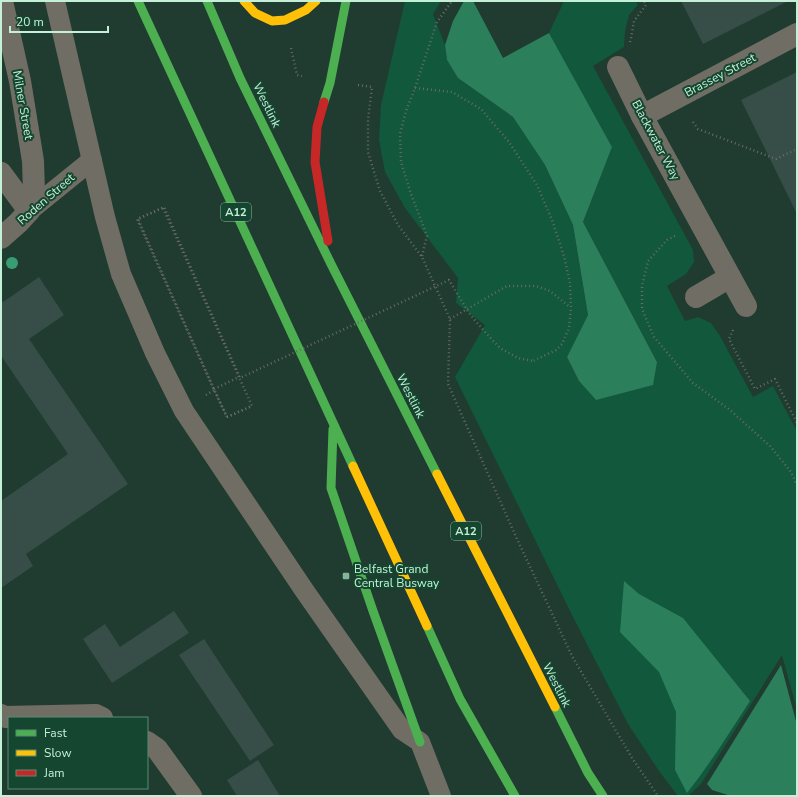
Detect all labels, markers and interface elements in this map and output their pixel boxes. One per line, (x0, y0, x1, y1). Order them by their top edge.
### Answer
scale bar (10, 8, 108, 34)
text: 20 m (16, 14, 44, 30)
street label: Brassey Street (682, 49, 759, 101)
street label: Milner Street (9, 69, 37, 142)
street label: Westlink (249, 80, 285, 131)
street label: Blackwater Way (628, 97, 684, 184)
street label: Roden Street (14, 169, 78, 228)
road number: A12 (221, 203, 251, 221)
street label: Westlink (393, 371, 429, 422)
road number: A12 (451, 522, 481, 540)
place label: Belfast Grand Central Busway (354, 561, 440, 591)
marker: Belfast Grand Central Busway (341, 571, 351, 581)
street label: Westlink (539, 660, 575, 711)
legend (8, 717, 148, 789)
text: Fast (44, 725, 67, 741)
text: Slow (44, 745, 72, 761)
text: Jam (43, 765, 65, 781)

